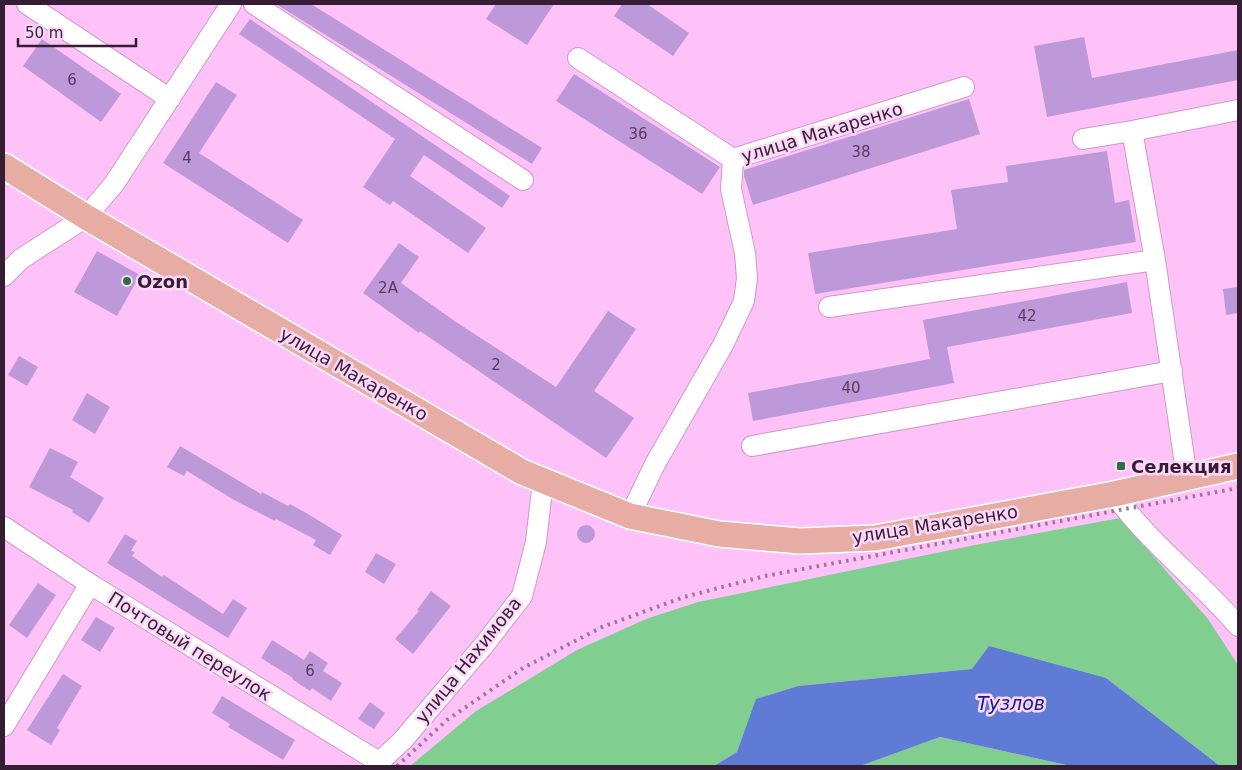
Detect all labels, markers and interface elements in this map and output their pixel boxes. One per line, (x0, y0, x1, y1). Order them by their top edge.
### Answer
scale bar (18, 15, 135, 47)
text: 50 m (25, 24, 63, 42)
house number: 6 (67, 71, 77, 89)
street label: улица Макаренко (739, 97, 905, 167)
house number: 36 (628, 125, 648, 143)
house number: 38 (851, 143, 871, 161)
house number: 4 (182, 149, 192, 167)
place label: Ozon (137, 271, 188, 292)
marker: Ozon (121, 275, 133, 287)
house number: 2А (378, 279, 399, 297)
house number: 42 (1017, 307, 1037, 325)
street label: улица Макаренко (276, 323, 432, 425)
house number: 2 (491, 356, 501, 374)
house number: 40 (841, 379, 861, 397)
place label: Селекция (1131, 456, 1232, 477)
marker: Селекция (1115, 460, 1127, 472)
street label: улица Макаренко (851, 501, 1019, 547)
street label: Почтовый переулок (105, 587, 276, 705)
street label: улица Нахимова (411, 593, 525, 727)
house number: 6 (305, 662, 315, 680)
water label: Тузлов (977, 692, 1045, 714)

